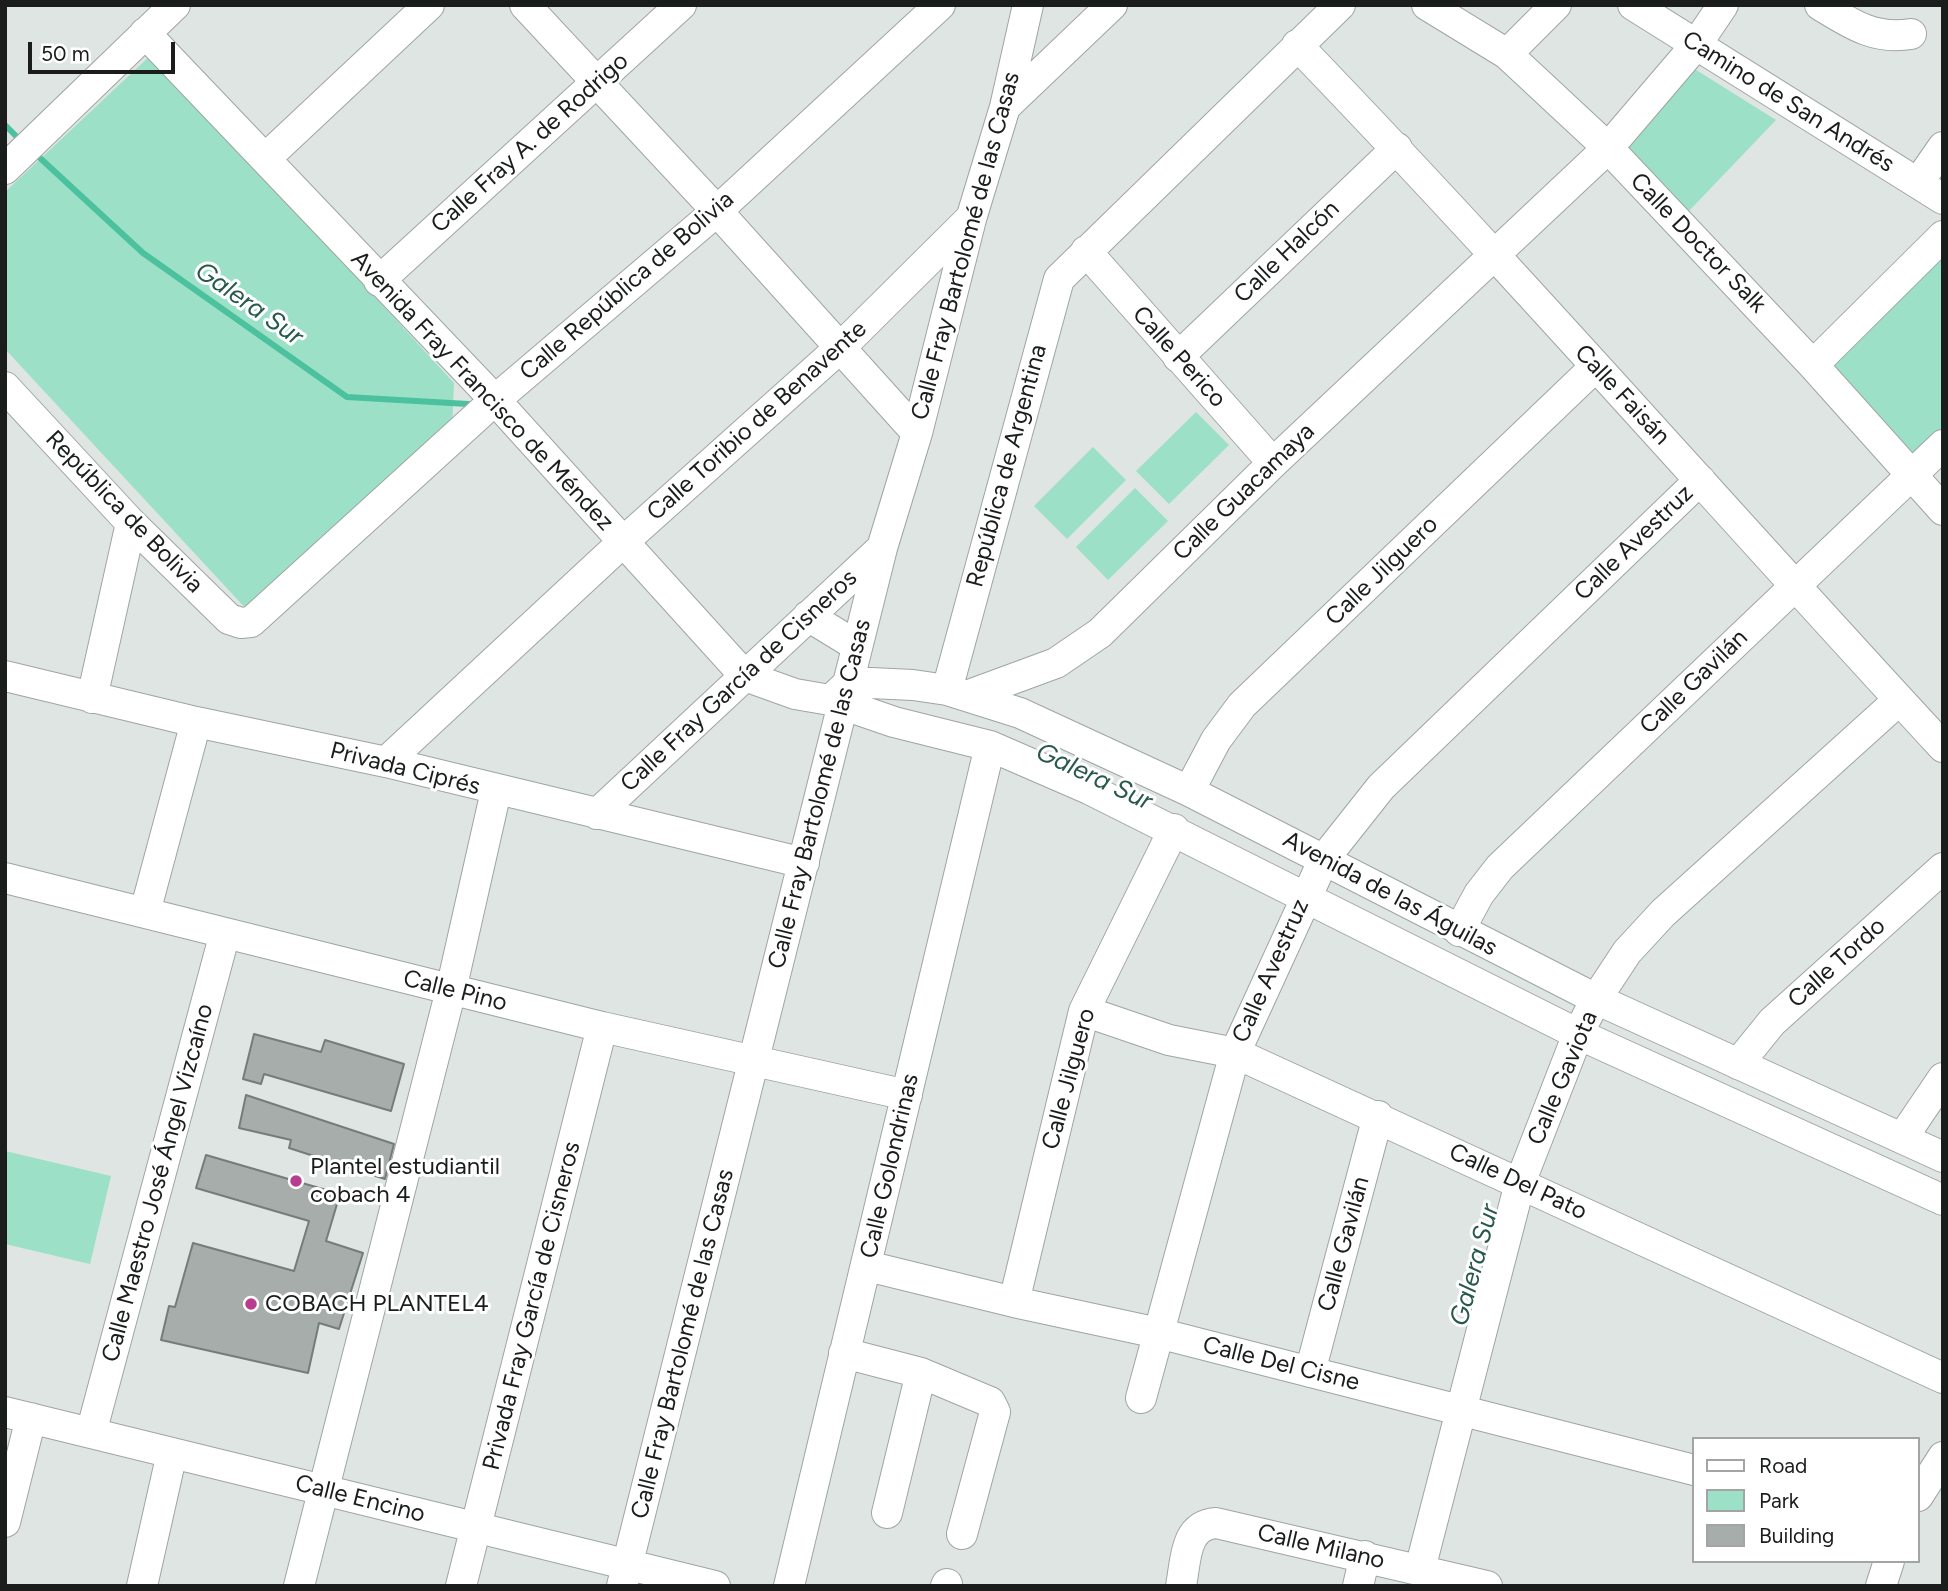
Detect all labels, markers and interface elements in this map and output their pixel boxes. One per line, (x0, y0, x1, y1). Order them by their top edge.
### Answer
street label: Camino de San Andrés (1677, 25, 1899, 179)
scale bar (32, 28, 178, 72)
text: 50 m (41, 41, 90, 66)
street label: Calle Fray A. de Rodrigo (425, 47, 635, 239)
street label: Calle Fray Bartolomé de las Casas (906, 69, 1026, 423)
street label: Calle Doctor Salk (1624, 167, 1772, 319)
street label: Calle República de Bolivia (514, 185, 740, 387)
street label: Calle Halcón (1228, 195, 1346, 309)
street label: Avenida Fray Francisco de Méndez (345, 245, 619, 537)
water label: Galera Sur (189, 255, 309, 353)
street label: Calle Perico (1126, 300, 1232, 414)
street label: Calle Toribio de Benavente (641, 315, 873, 527)
street label: Calle Faisán (1568, 339, 1676, 451)
street label: República de Argentina (961, 341, 1053, 591)
street label: Calle Guacamaya (1167, 417, 1321, 567)
street label: República de Bolivia (39, 425, 209, 599)
street label: Calle Avestruz (1569, 479, 1699, 607)
street label: Calle Jilguero (1320, 510, 1444, 632)
street label: Calle Fray García de Cisneros (615, 564, 863, 798)
street label: Calle Fray Bartolomé de las Casas (763, 616, 877, 972)
street label: Calle Gavilán (1634, 624, 1754, 740)
street label: Privada Ciprés (327, 736, 483, 802)
water label: Galera Sur (1031, 736, 1157, 818)
street label: Avenida de las Águilas (1278, 825, 1502, 963)
street label: Calle Avestruz (1227, 895, 1315, 1047)
street label: Calle Tordo (1782, 912, 1892, 1014)
street label: Calle Pino (400, 964, 510, 1018)
street label: Calle Maestro José Ángel Vizcaíno (96, 1001, 220, 1365)
street label: Calle Jilguero (1036, 1005, 1102, 1153)
street label: Calle Gaviota (1522, 1007, 1604, 1149)
street label: Calle Golondrinas (855, 1071, 925, 1261)
street label: Calle Del Pato (1444, 1138, 1592, 1226)
street label: Privada Fray García de Cisneros (477, 1139, 587, 1473)
place label: Plantel estudiantil cobach 4 (310, 1153, 500, 1209)
street label: Calle Fray Bartolomé de las Casas (626, 1166, 740, 1522)
marker: Plantel estudiantil cobach 4 (288, 1173, 304, 1189)
street label: Calle Gavilán (1312, 1173, 1376, 1315)
water label: Galera Sur (1444, 1201, 1506, 1329)
place label: COBACH PLANTEL4 (265, 1290, 489, 1318)
marker: COBACH PLANTEL4 (243, 1296, 259, 1312)
street label: Calle Del Cisne (1200, 1331, 1362, 1397)
legend (1692, 1437, 1920, 1563)
text: Road (1759, 1453, 1807, 1478)
street label: Calle Encino (292, 1469, 428, 1529)
text: Park (1759, 1488, 1799, 1513)
street label: Calle Milano (1255, 1518, 1387, 1576)
text: Building (1759, 1523, 1834, 1548)

